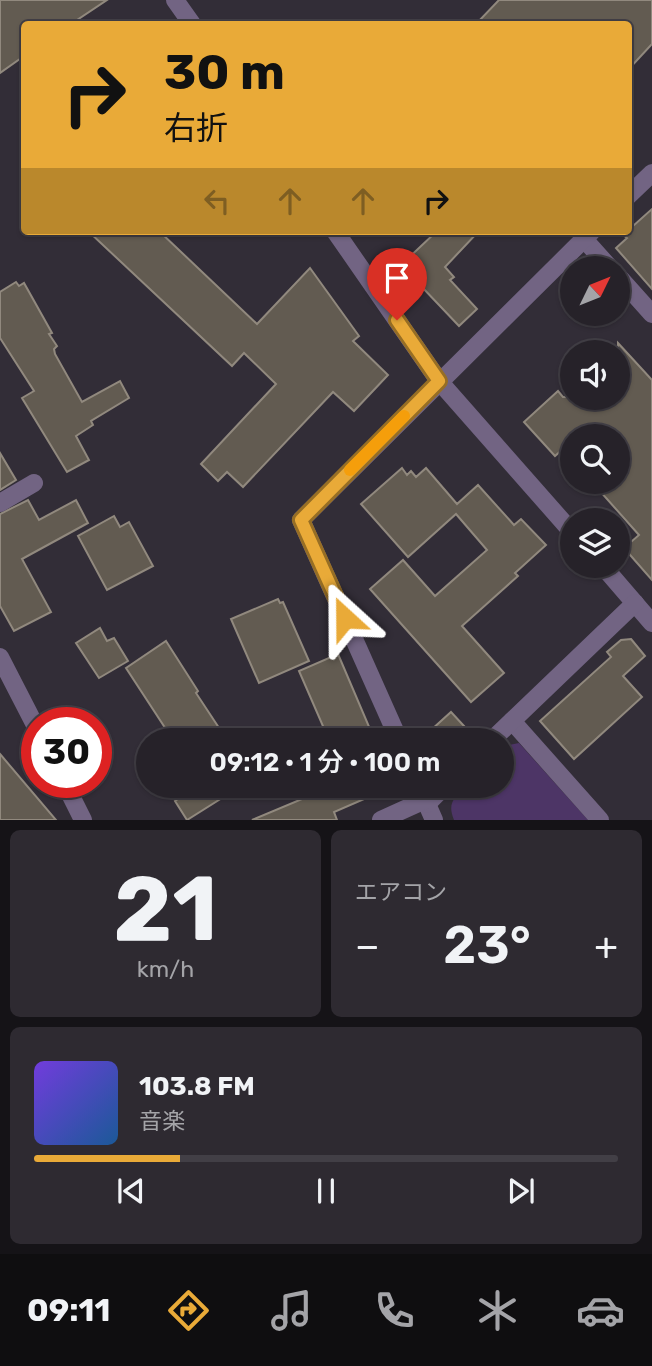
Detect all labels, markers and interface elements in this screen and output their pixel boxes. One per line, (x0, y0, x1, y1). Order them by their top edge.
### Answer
text: 30 m (164, 43, 285, 101)
icon: right (49, 49, 140, 140)
text: 右折 (164, 109, 228, 147)
icon: left (198, 182, 236, 220)
icon: ahead (271, 182, 309, 220)
icon: ahead (344, 182, 382, 220)
icon: right (417, 182, 455, 220)
pin (367, 248, 427, 320)
north arrow (560, 256, 630, 326)
map controls (560, 256, 630, 578)
icon: arrive (378, 259, 416, 297)
button: sound (560, 340, 630, 410)
button: search (560, 424, 630, 494)
button: layers (560, 508, 630, 578)
position arrow (308, 581, 382, 655)
speed limit sign: 30 (21, 707, 112, 798)
text: 09:12 · 1 分 · 100 m (210, 747, 440, 778)
text: 21 (113, 855, 218, 963)
text: エアコン (355, 878, 447, 906)
text: 23° (443, 914, 531, 976)
text: − (355, 923, 380, 969)
text: + (594, 923, 618, 969)
text: km/h (137, 955, 194, 983)
text: 103.8 FM (139, 1071, 255, 1102)
text: 音楽 (139, 1107, 185, 1135)
icon: previous (112, 1172, 150, 1210)
icon: pause (307, 1172, 345, 1210)
icon: next (502, 1172, 540, 1210)
icon: directions (164, 1286, 213, 1335)
icon: music (267, 1286, 316, 1335)
icon: phone (370, 1286, 419, 1335)
icon: climate (473, 1286, 522, 1335)
icon: car (576, 1286, 625, 1335)
text: 09:11 (27, 1291, 110, 1329)

